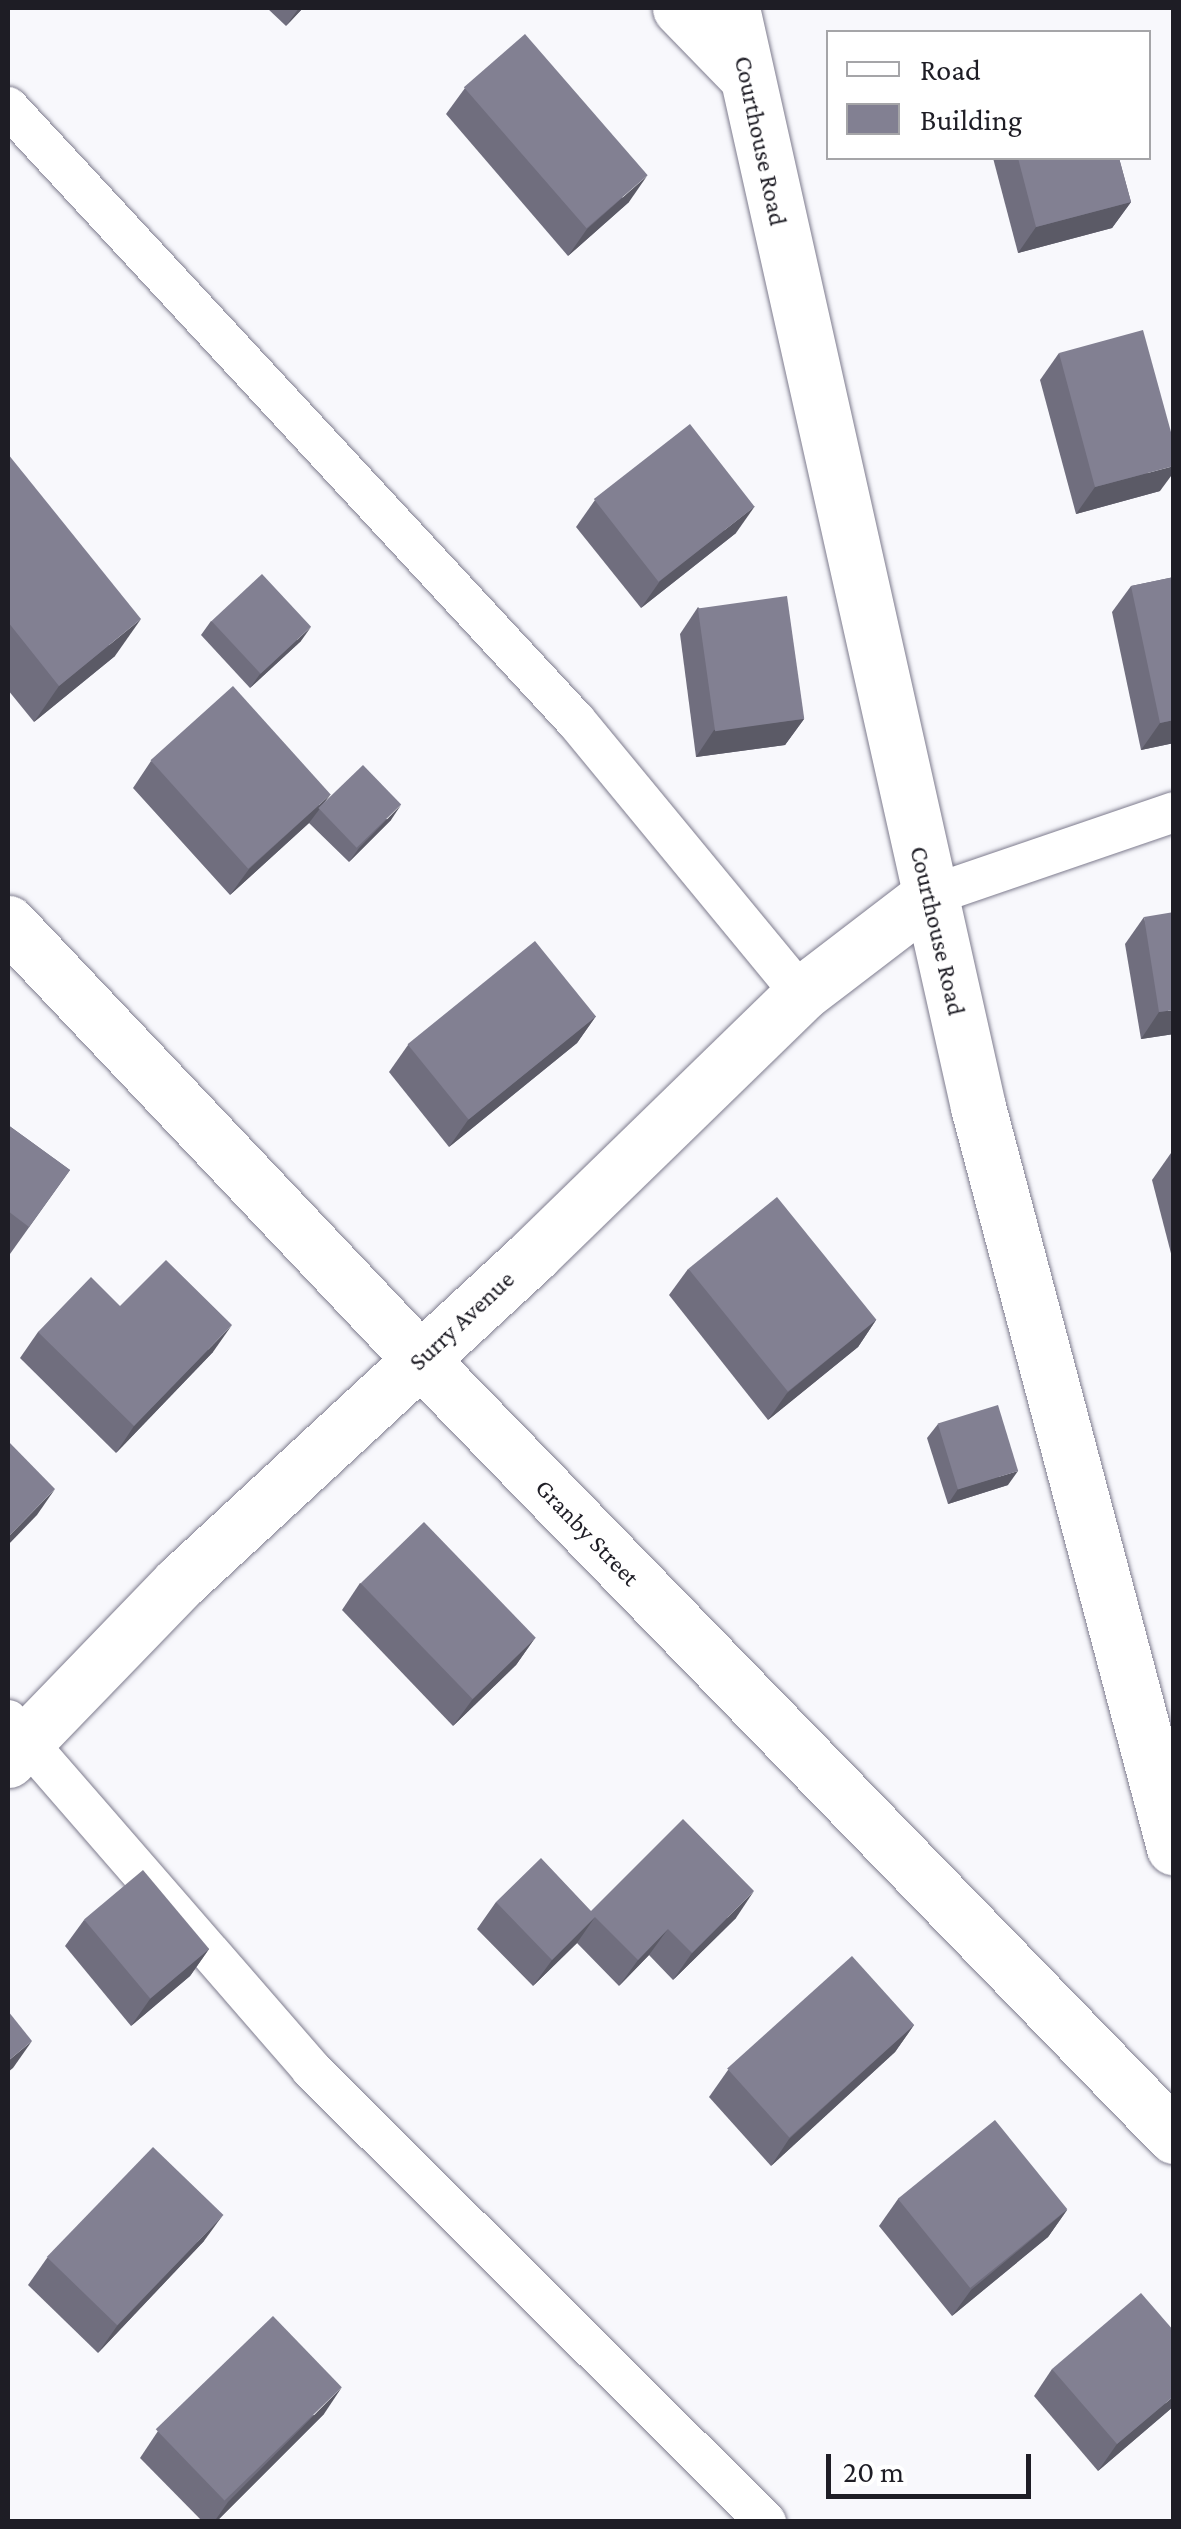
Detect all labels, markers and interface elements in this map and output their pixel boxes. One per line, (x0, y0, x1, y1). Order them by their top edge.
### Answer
legend (826, 30, 1151, 160)
street label: Courthouse Road (727, 53, 793, 229)
text: Road (920, 53, 981, 86)
text: Building (920, 103, 1022, 136)
street label: Courthouse Road (903, 843, 971, 1019)
street label: Surry Avenue (403, 1265, 521, 1377)
street label: Granby Street (529, 1473, 645, 1593)
scale bar (831, 2434, 1036, 2496)
text: 20 m (843, 2455, 904, 2488)

